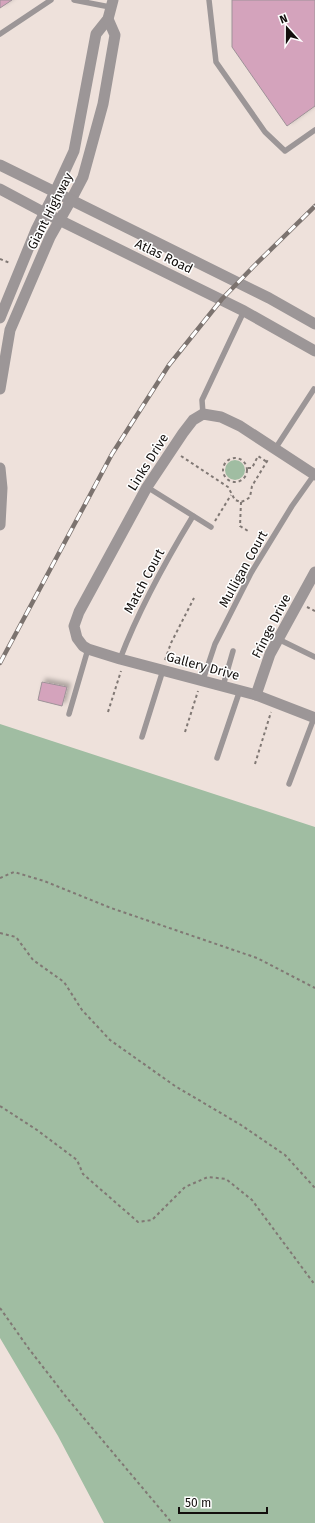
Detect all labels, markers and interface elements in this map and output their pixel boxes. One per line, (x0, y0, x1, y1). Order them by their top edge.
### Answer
north arrow (267, 8, 307, 48)
text: N (278, 12, 289, 27)
street label: Giant Highway (24, 170, 76, 252)
street label: Atlas Road (133, 236, 195, 276)
street label: Links Drive (125, 431, 171, 493)
street label: Mulligan Court (216, 528, 270, 610)
street label: Match Court (121, 546, 167, 616)
street label: Fringe Drive (248, 591, 294, 661)
street label: Gallery Drive (165, 649, 241, 683)
scale bar (179, 1489, 267, 1515)
text: 50 m (185, 1496, 211, 1510)

